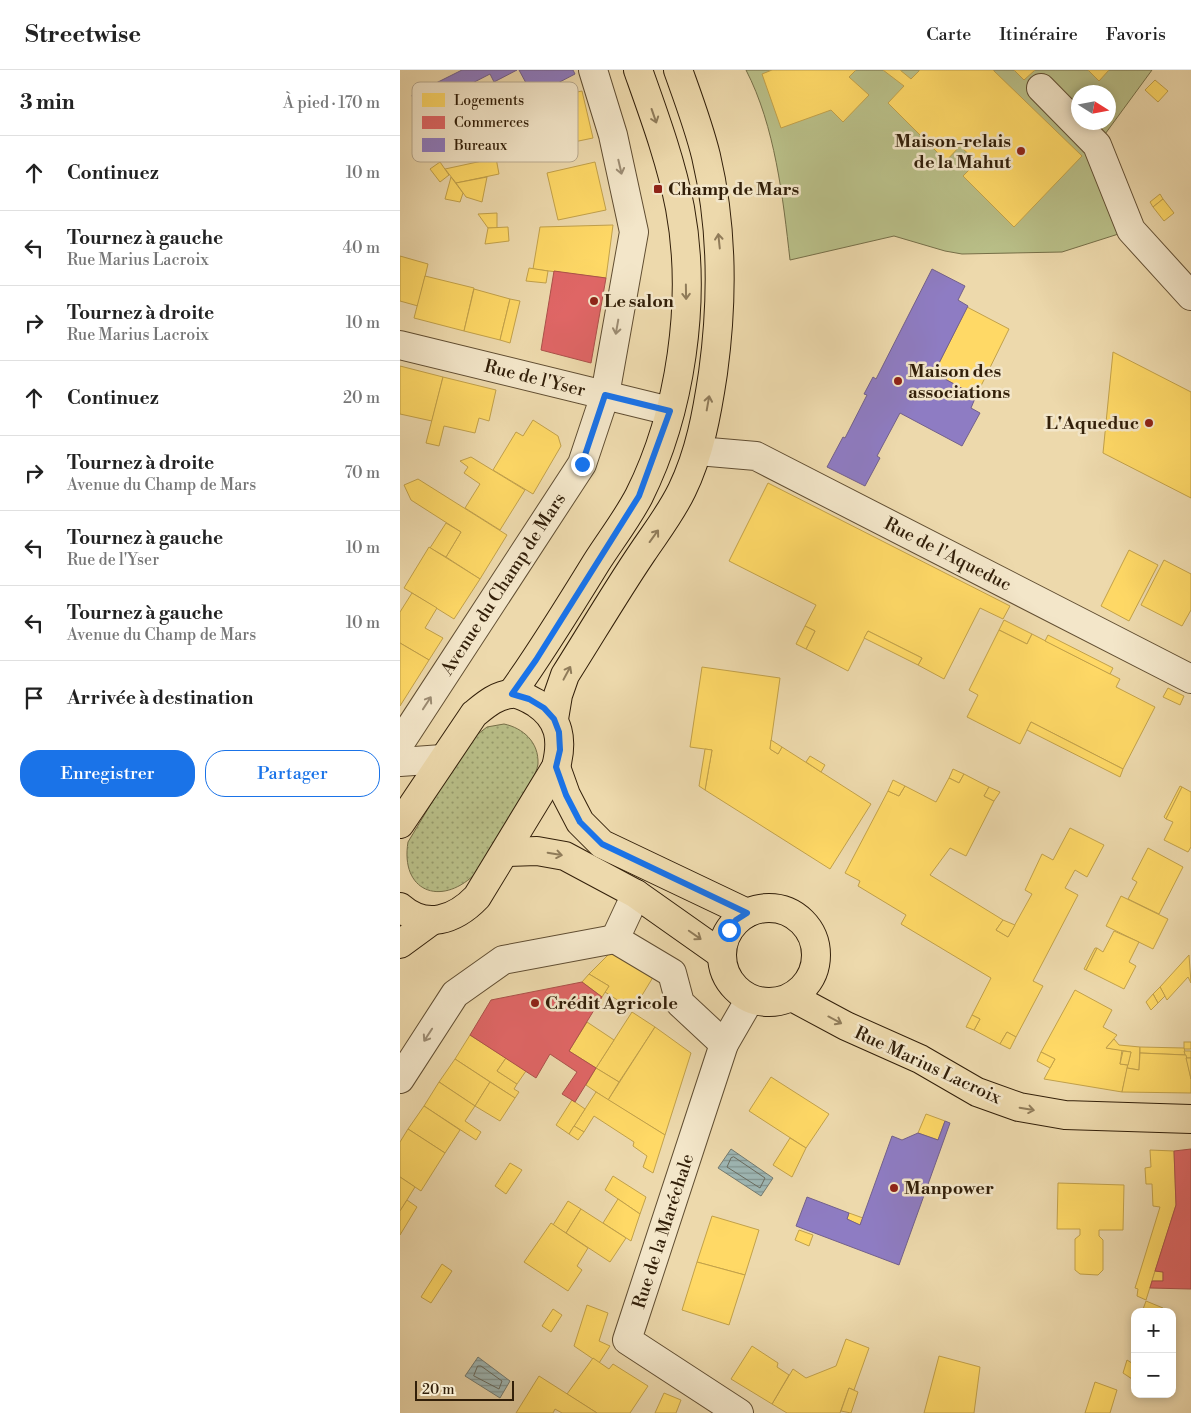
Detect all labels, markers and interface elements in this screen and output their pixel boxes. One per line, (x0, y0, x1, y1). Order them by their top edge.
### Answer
text: Streetwise (25, 20, 141, 50)
text: Carte (926, 23, 971, 46)
text: Itinéraire (999, 23, 1078, 46)
text: Favoris (1106, 23, 1166, 46)
legend (412, 82, 578, 162)
north arrow (1071, 85, 1116, 130)
text: 3 min (20, 90, 75, 116)
text: Logements (454, 92, 524, 110)
text: À pied · 170 m (283, 93, 380, 113)
one-way arrow (650, 108, 659, 123)
text: Commerces (454, 114, 529, 132)
place label: Maison-relais de la Mahut (895, 130, 1012, 174)
text: Bureaux (453, 137, 508, 155)
marker: Maison-relais de la Mahut (1015, 145, 1027, 157)
icon: ahead (20, 159, 48, 187)
one-way arrow (616, 159, 625, 175)
text: Continuez (67, 161, 159, 185)
text: 10 m (346, 163, 380, 183)
place label: Champ de Mars (668, 178, 800, 201)
marker: Champ de Mars (652, 183, 664, 195)
text: Tournez à gauche (67, 226, 223, 250)
icon: left (20, 234, 48, 262)
one-way arrow (714, 234, 724, 250)
text: 40 m (343, 238, 380, 258)
text: Rue Marius Lacroix (67, 250, 209, 270)
one-way arrow (681, 284, 691, 300)
place label: Le salon (604, 290, 674, 313)
marker: Le salon (588, 295, 600, 307)
text: Tournez à droite (67, 301, 214, 325)
icon: right (20, 309, 48, 337)
text: 10 m (346, 313, 380, 333)
one-way arrow (612, 318, 622, 334)
text: Rue Marius Lacroix (67, 325, 209, 345)
street label: Rue de l'Yser (482, 355, 588, 402)
place label: Maison des associations (908, 360, 1010, 404)
marker: Maison des associations (892, 375, 904, 387)
icon: ahead (20, 384, 48, 412)
text: Continuez (67, 386, 159, 410)
text: 20 m (343, 388, 380, 408)
one-way arrow (704, 395, 713, 411)
place label: L'Aqueduc (1045, 412, 1139, 435)
marker: L'Aqueduc (1143, 417, 1155, 429)
text: Tournez à droite (67, 451, 214, 475)
route end (571, 453, 594, 476)
icon: right (20, 459, 48, 487)
text: 70 m (344, 463, 380, 483)
text: Avenue du Champ de Mars (67, 475, 256, 495)
street label: Avenue du Champ de Mars (435, 489, 571, 681)
street label: Rue de l'Aqueduc (880, 512, 1015, 596)
text: Tournez à gauche (67, 526, 223, 550)
one-way arrow (649, 529, 659, 543)
icon: left (20, 534, 48, 562)
text: 10 m (346, 538, 380, 558)
text: Rue de l'Yser (67, 550, 159, 570)
text: Tournez à gauche (67, 601, 223, 625)
icon: left (20, 609, 48, 637)
text: 10 m (346, 613, 380, 633)
text: Avenue du Champ de Mars (67, 625, 256, 645)
one-way arrow (562, 665, 572, 680)
icon: arrive (20, 684, 48, 712)
text: Arrivée à destination (67, 686, 253, 710)
one-way arrow (422, 696, 432, 710)
button: Enregistrer (20, 750, 195, 797)
button: Partager (205, 750, 380, 797)
one-way arrow (546, 849, 562, 859)
route start (718, 919, 741, 942)
one-way arrow (687, 930, 701, 940)
place label: Crédit Agricole (545, 992, 678, 1015)
marker: Crédit Agricole (529, 997, 541, 1009)
one-way arrow (827, 1016, 842, 1025)
street label: Rue Marius Lacroix (851, 1021, 1006, 1110)
one-way arrow (423, 1028, 434, 1042)
one-way arrow (1019, 1104, 1035, 1114)
street label: Rue de la Maréchale (628, 1151, 699, 1312)
place label: Manpower (904, 1177, 994, 1200)
marker: Manpower (888, 1182, 900, 1194)
map controls (1131, 1308, 1176, 1398)
button: + (1131, 1308, 1176, 1353)
button: − (1131, 1353, 1176, 1398)
scale bar (415, 1378, 514, 1401)
text: 20 m (422, 1381, 454, 1399)

